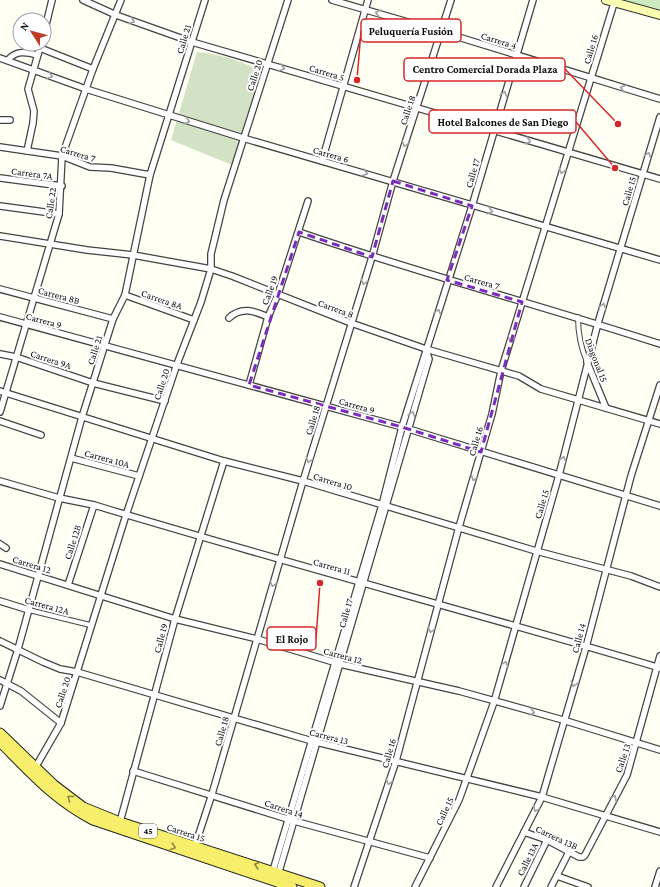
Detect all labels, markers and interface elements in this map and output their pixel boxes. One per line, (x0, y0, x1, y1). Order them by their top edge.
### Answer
one-way arrow (374, 10, 381, 18)
north arrow (12, 12, 52, 52)
one-way arrow (128, 16, 135, 24)
text: N (17, 19, 31, 33)
callout: Peluquería Fusión (361, 19, 461, 42)
street label: Calle 21 (174, 23, 193, 55)
text: Peluquería Fusión (369, 25, 454, 37)
street label: Carrera 4 (480, 30, 518, 51)
street label: Calle 16 (581, 33, 600, 65)
street label: Calle 20 (244, 58, 265, 92)
callout: Centro Comercial Dorada Plaza (404, 58, 565, 81)
street label: Carrera 5 (308, 62, 346, 83)
one-way arrow (279, 63, 286, 72)
text: Centro Comercial Dorada Plaza (412, 63, 558, 75)
one-way arrow (46, 71, 53, 79)
one-way arrow (619, 84, 626, 93)
one-way arrow (499, 91, 508, 98)
street label: Calle 18 (398, 94, 417, 126)
callout: Hotel Balcones de San Diego (429, 110, 576, 133)
one-way arrow (183, 116, 190, 125)
text: Hotel Balcones de San Diego (438, 116, 569, 128)
one-way arrow (524, 136, 531, 145)
one-way arrow (402, 140, 410, 147)
street label: Carrera 7 (59, 143, 97, 164)
street label: Carrera 6 (312, 144, 350, 165)
one-way arrow (643, 152, 652, 159)
street label: Calle 17 (463, 157, 482, 189)
street label: Carrera 7A (11, 165, 54, 182)
one-way arrow (361, 168, 368, 177)
one-way arrow (559, 168, 567, 175)
street label: Calle 15 (619, 175, 638, 207)
street label: Calle 22 (43, 186, 58, 219)
one-way arrow (486, 206, 493, 215)
street label: Carrera 7 (463, 271, 501, 292)
street label: Calle 19 (259, 274, 280, 306)
one-way arrow (360, 278, 369, 285)
street label: Carrera 8B (37, 285, 81, 306)
street label: Carrera 8A (140, 287, 184, 312)
street label: Carrera 8 (317, 297, 355, 320)
one-way arrow (598, 303, 606, 310)
one-way arrow (433, 309, 442, 316)
street label: Carrera 9 (25, 310, 63, 331)
street label: Calle 21 (85, 334, 104, 366)
one-way arrow (507, 335, 516, 342)
street label: Diagonal 15 (583, 337, 610, 384)
street label: Carrera 9A (29, 348, 73, 371)
street label: Calle 20 (151, 367, 172, 401)
street label: Carrera 9 (338, 395, 376, 416)
street label: Calle 18 (303, 404, 322, 436)
one-way arrow (407, 411, 416, 418)
street label: Calle 16 (466, 425, 485, 457)
street label: Carrera 10A (83, 447, 131, 470)
one-way arrow (305, 456, 314, 463)
one-way arrow (558, 456, 567, 463)
street label: Carrera 10 (312, 470, 354, 493)
one-way arrow (470, 474, 479, 481)
street label: Calle 15 (532, 488, 551, 520)
street label: Calle 12B (62, 523, 83, 561)
street label: Carrera 12 (11, 553, 53, 576)
street label: Carrera 11 (312, 556, 352, 577)
one-way arrow (269, 581, 278, 588)
street label: Carrera 12A (24, 594, 71, 617)
street label: Calle 17 (336, 597, 355, 629)
street label: Calle 19 (151, 622, 170, 654)
street label: Calle 14 (569, 622, 588, 654)
one-way arrow (427, 626, 436, 633)
callout: El Rojo (267, 627, 316, 650)
text: El Rojo (276, 633, 309, 646)
street label: Carrera 12 (322, 645, 364, 666)
one-way arrow (500, 661, 509, 668)
street label: Calle 20 (52, 675, 73, 709)
one-way arrow (570, 681, 579, 688)
one-way arrow (529, 707, 535, 715)
street label: Calle 18 (212, 715, 231, 747)
street label: Carrera 13 (308, 726, 350, 747)
street label: Calle 16 (379, 737, 398, 769)
street label: Calle 13 (612, 742, 633, 774)
one-way arrow (385, 779, 393, 786)
one-way arrow (67, 795, 74, 802)
street label: Calle 15 (433, 795, 456, 827)
one-way arrow (610, 795, 617, 802)
street label: Carrera 14 (263, 797, 305, 820)
one-way arrow (533, 805, 541, 812)
street label: Carrera 15 (165, 821, 207, 844)
street label: Carrera 13B (534, 823, 580, 852)
road number: 45 (139, 824, 157, 838)
street label: Calle 13A (514, 841, 541, 878)
one-way arrow (170, 842, 177, 851)
one-way arrow (254, 862, 261, 870)

